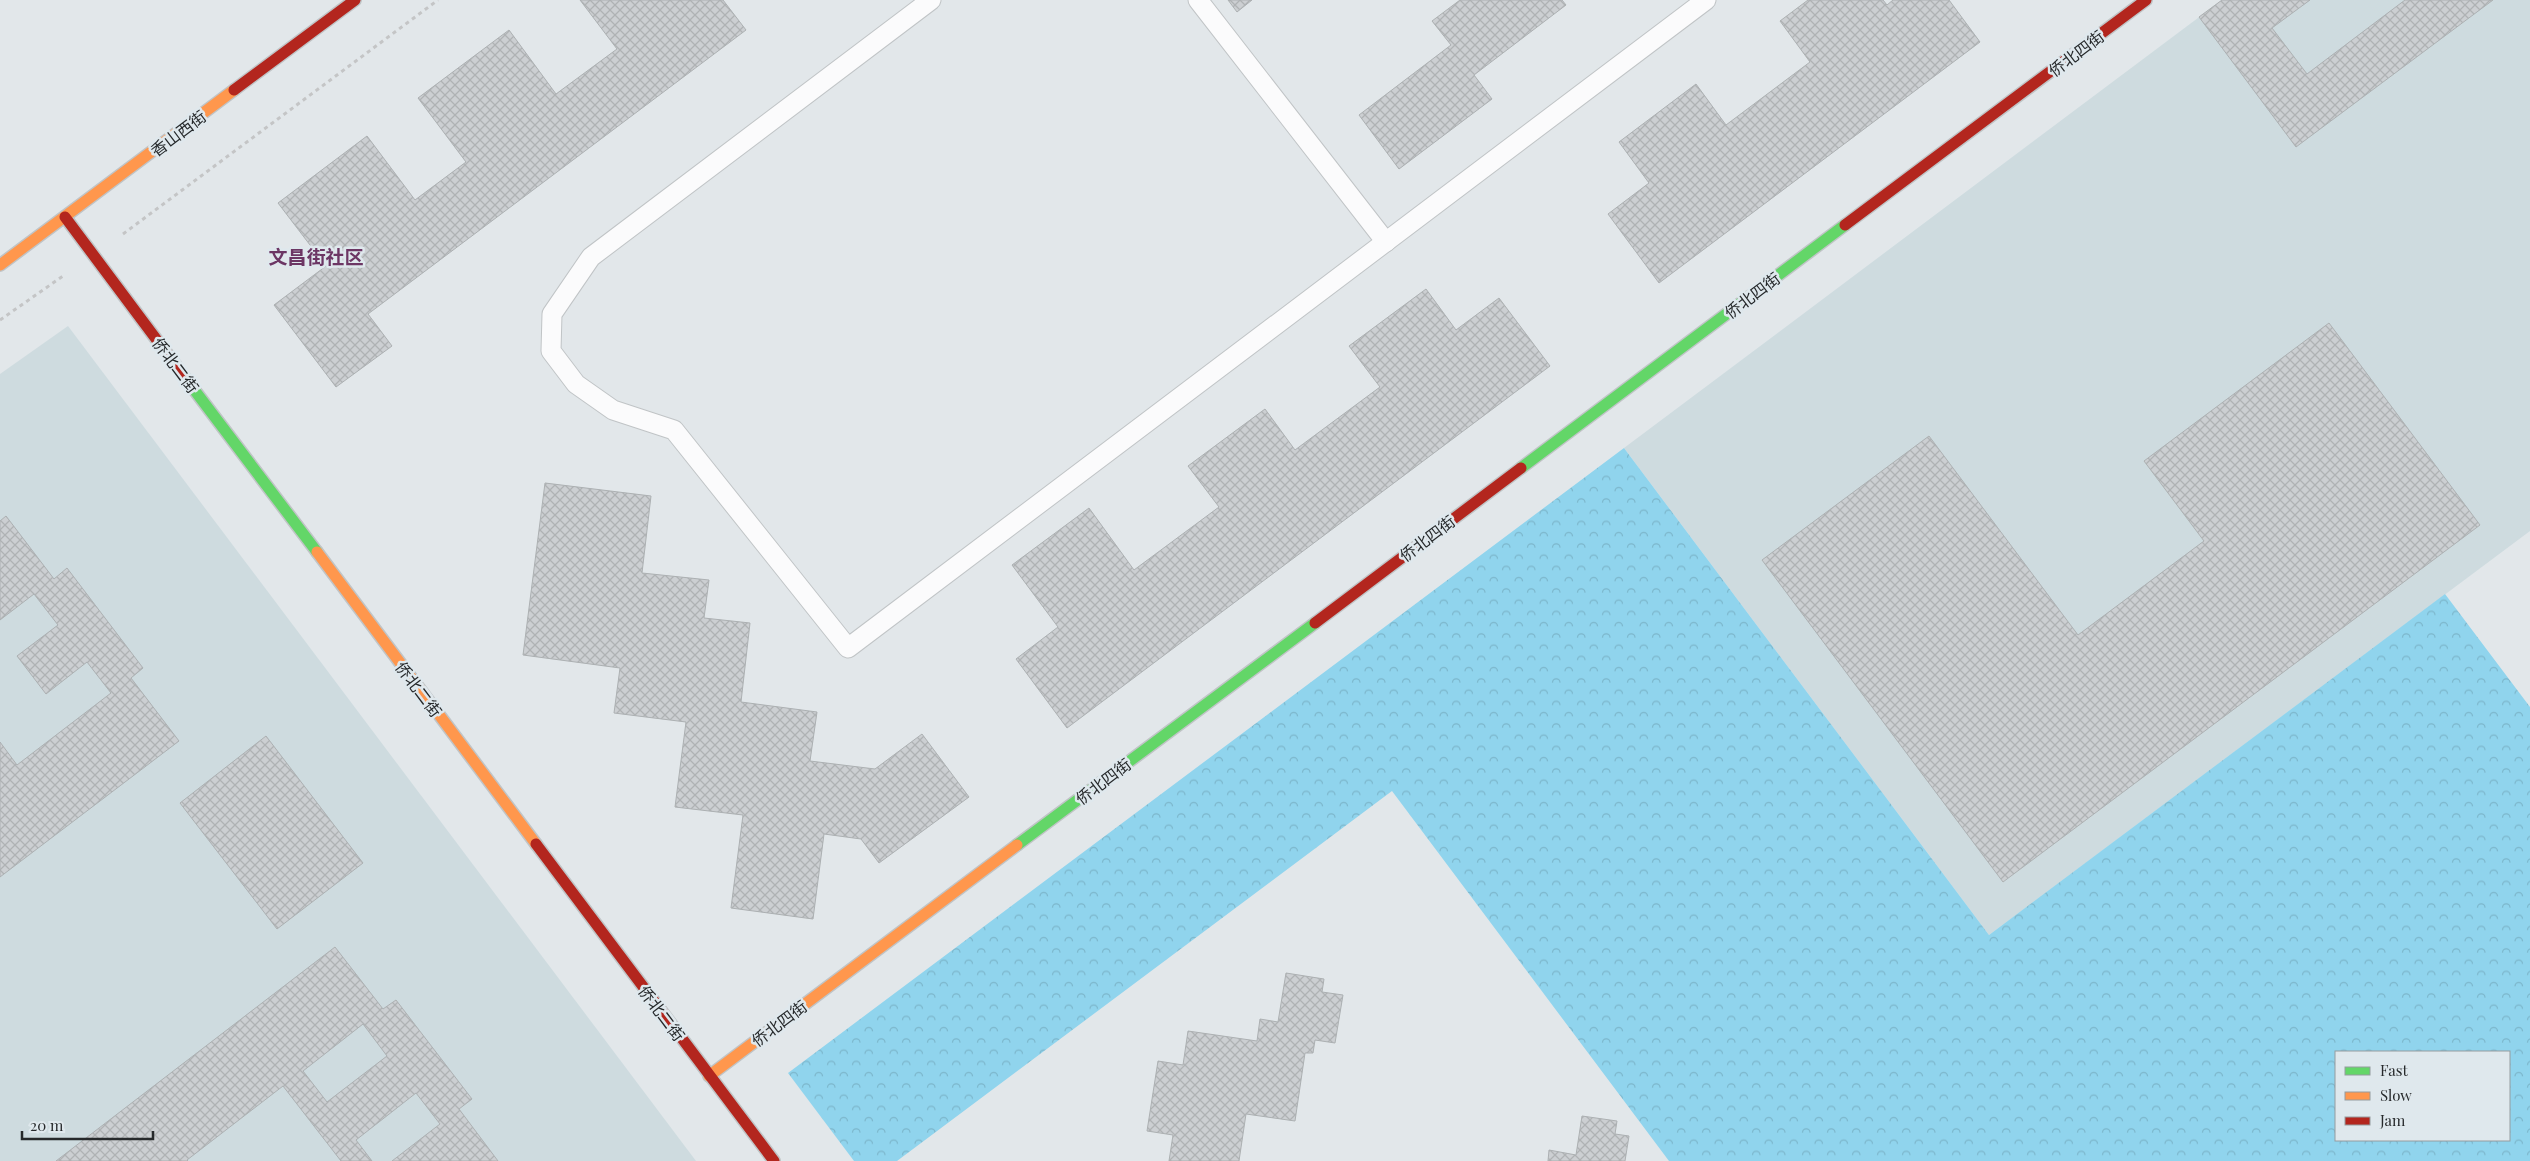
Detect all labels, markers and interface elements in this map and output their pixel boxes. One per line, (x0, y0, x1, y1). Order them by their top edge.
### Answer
street label: 侨北四街 (2044, 25, 2108, 81)
street label: 香山西街 (146, 105, 210, 161)
district label: 文昌街社区 (268, 243, 364, 269)
street label: 侨北四街 (1720, 267, 1784, 323)
street label: 侨北二街 (148, 333, 204, 397)
street label: 侨北四街 (1395, 510, 1459, 566)
street label: 侨北二街 (391, 657, 447, 721)
street label: 侨北四街 (1071, 753, 1135, 809)
street label: 侨北二街 (634, 981, 690, 1045)
street label: 侨北四街 (747, 995, 811, 1051)
legend (2335, 1051, 2510, 1141)
text: Fast (2380, 1060, 2409, 1080)
text: Slow (2380, 1085, 2412, 1105)
scale bar (22, 1108, 154, 1140)
text: Jam (2379, 1110, 2406, 1130)
text: 20 m (30, 1115, 64, 1135)

